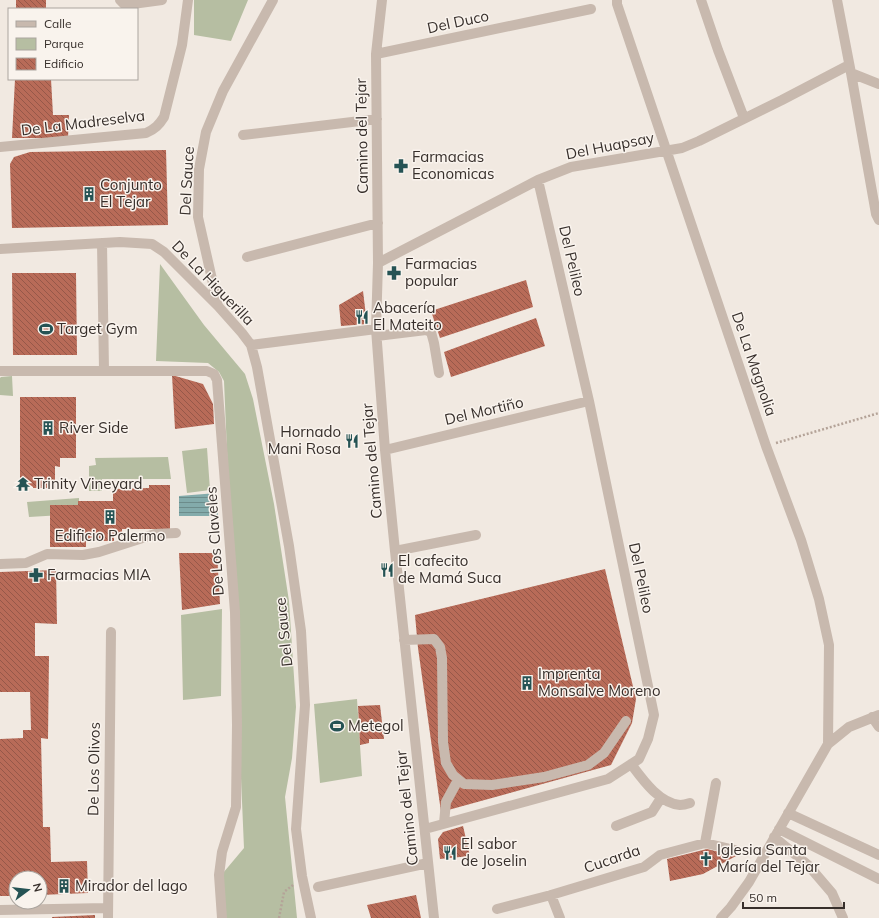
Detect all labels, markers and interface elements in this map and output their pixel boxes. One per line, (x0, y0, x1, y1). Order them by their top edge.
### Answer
street label: Del Duco (425, 6, 490, 37)
legend (8, 8, 138, 80)
text: Calle (44, 16, 71, 31)
text: Parque (44, 36, 84, 51)
text: Edificio (44, 56, 84, 71)
street label: Camino del Tejar (351, 77, 372, 194)
street label: De La Madreselva (20, 105, 146, 140)
street label: Del Huapsay (564, 128, 656, 163)
street label: Del Sauce (175, 146, 198, 216)
place label: Farmacias Economicas (412, 147, 495, 183)
pharmacy icon: Farmacias Economicas (393, 158, 409, 174)
place label: Conjunto El Tejar (100, 175, 162, 211)
building icon: Conjunto El Tejar (81, 186, 97, 202)
street label: Del Pelileo (555, 224, 590, 298)
street label: De La Higuerilla (168, 236, 259, 329)
place label: Farmacias popular (405, 254, 477, 290)
pharmacy icon: Farmacias popular (386, 265, 402, 281)
place label: Abacería El Mateito (373, 298, 442, 334)
restaurant icon: Abacería El Mateito (354, 309, 370, 325)
street label: De La Magnolia (728, 309, 781, 418)
place label: Target Gym (57, 319, 138, 338)
sports icon: Target Gym (38, 321, 54, 337)
street label: Del Mortiño (443, 392, 525, 429)
street label: Camino del Tejar (357, 402, 386, 520)
place label: River Side (59, 418, 128, 437)
building icon: River Side (40, 420, 56, 436)
place label: Hornado Mani Rosa (268, 422, 341, 458)
restaurant icon: Hornado Mani Rosa (344, 433, 360, 449)
place label: Trinity Vineyard (34, 474, 143, 493)
temple icon: Trinity Vineyard (15, 476, 31, 492)
street label: De Los Claveles (201, 486, 228, 596)
building icon: Edificio Palermo (102, 509, 118, 525)
place label: Edificio Palermo (55, 526, 165, 545)
street label: Del Pelileo (625, 541, 658, 615)
place label: El cafecito de Mamá Suca (398, 551, 501, 587)
restaurant icon: El cafecito de Mamá Suca (379, 562, 395, 578)
place label: Farmacias MIA (47, 565, 151, 584)
pharmacy icon: Farmacias MIA (28, 567, 44, 583)
street label: Del Sauce (270, 597, 297, 668)
place label: Imprenta Monsalve Moreno (538, 664, 660, 700)
building icon: Imprenta Monsalve Moreno (519, 675, 535, 691)
place label: Metegol (348, 716, 404, 735)
sports icon: Metegol (329, 718, 345, 734)
street label: De Los Olivos (83, 722, 104, 816)
street label: Camino del Tejar (391, 749, 422, 867)
place label: El sabor de Joselin (461, 834, 527, 870)
street label: Cucarda (581, 840, 643, 877)
place label: Iglesia Santa María del Tejar (717, 840, 820, 876)
restaurant icon: El sabor de Joselin (442, 845, 458, 861)
church icon: Iglesia Santa María del Tejar (698, 851, 714, 867)
north arrow (8, 870, 48, 910)
place label: Mirador del lago (75, 876, 188, 895)
building icon: Mirador del lago (56, 878, 72, 894)
text: N (30, 882, 45, 893)
scale bar (743, 884, 844, 910)
text: 50 m (749, 890, 777, 905)

